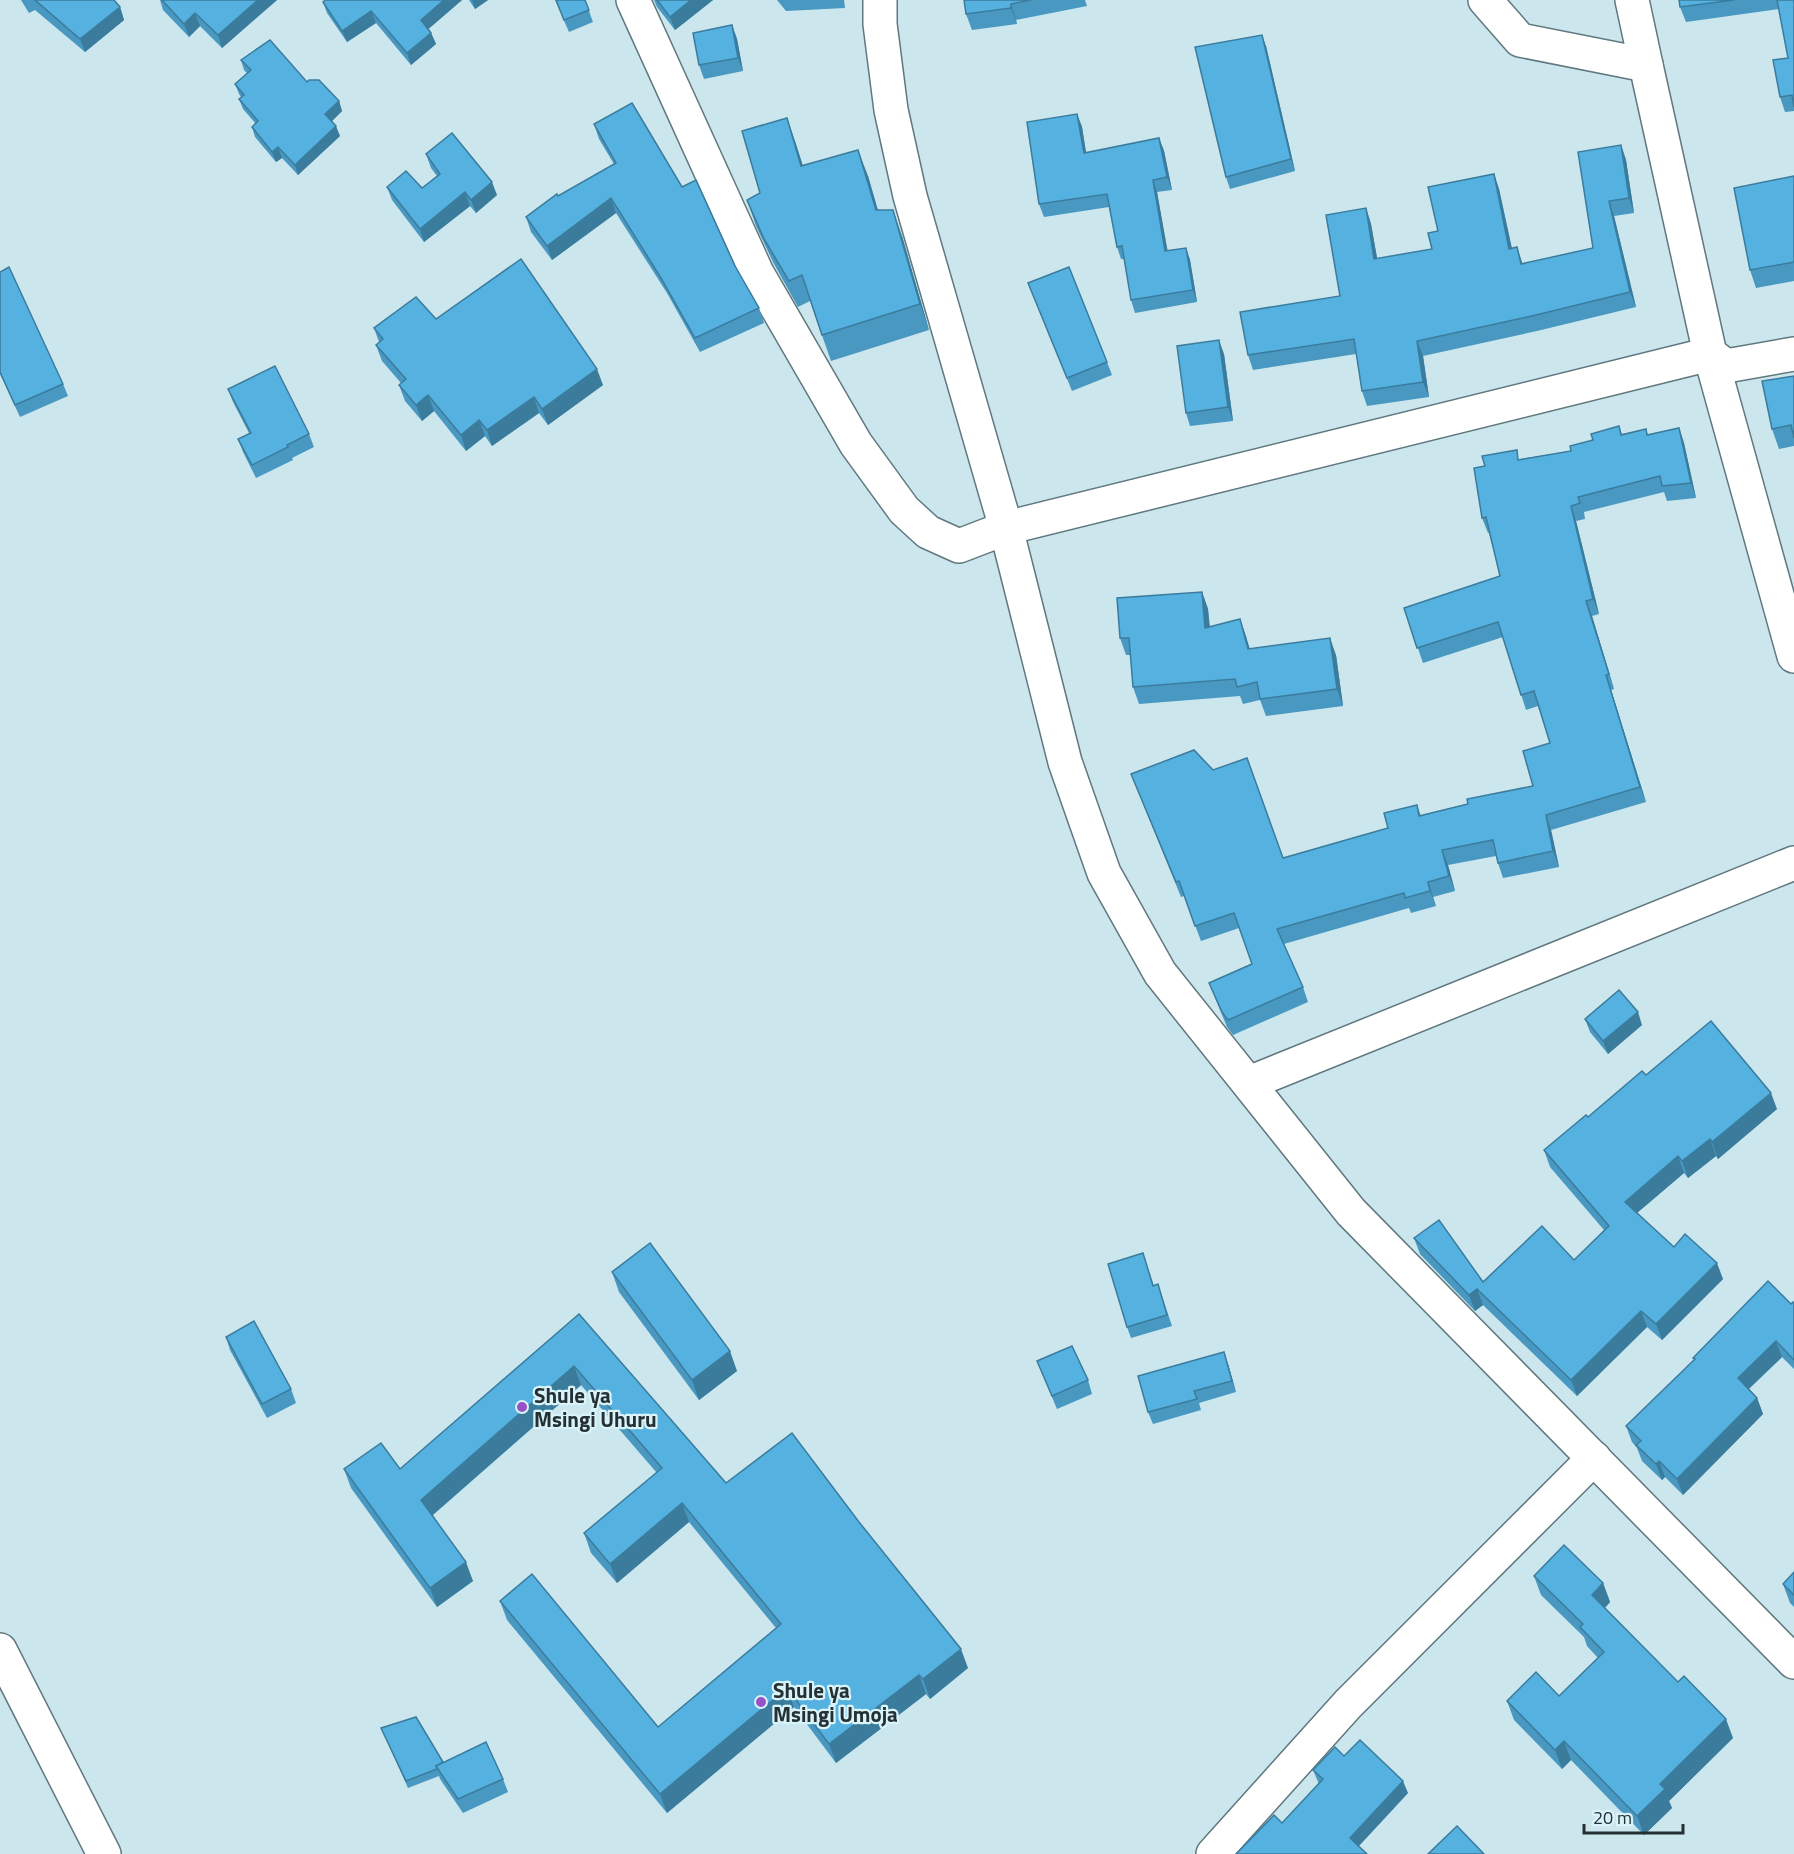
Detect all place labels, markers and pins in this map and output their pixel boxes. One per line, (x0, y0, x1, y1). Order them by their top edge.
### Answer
place label: Shule ya Msingi Uhuru (534, 1379, 657, 1435)
marker: Shule ya Msingi Uhuru (515, 1400, 529, 1414)
place label: Shule ya Msingi Umoja (773, 1674, 898, 1730)
marker: Shule ya Msingi Umoja (754, 1695, 768, 1709)

